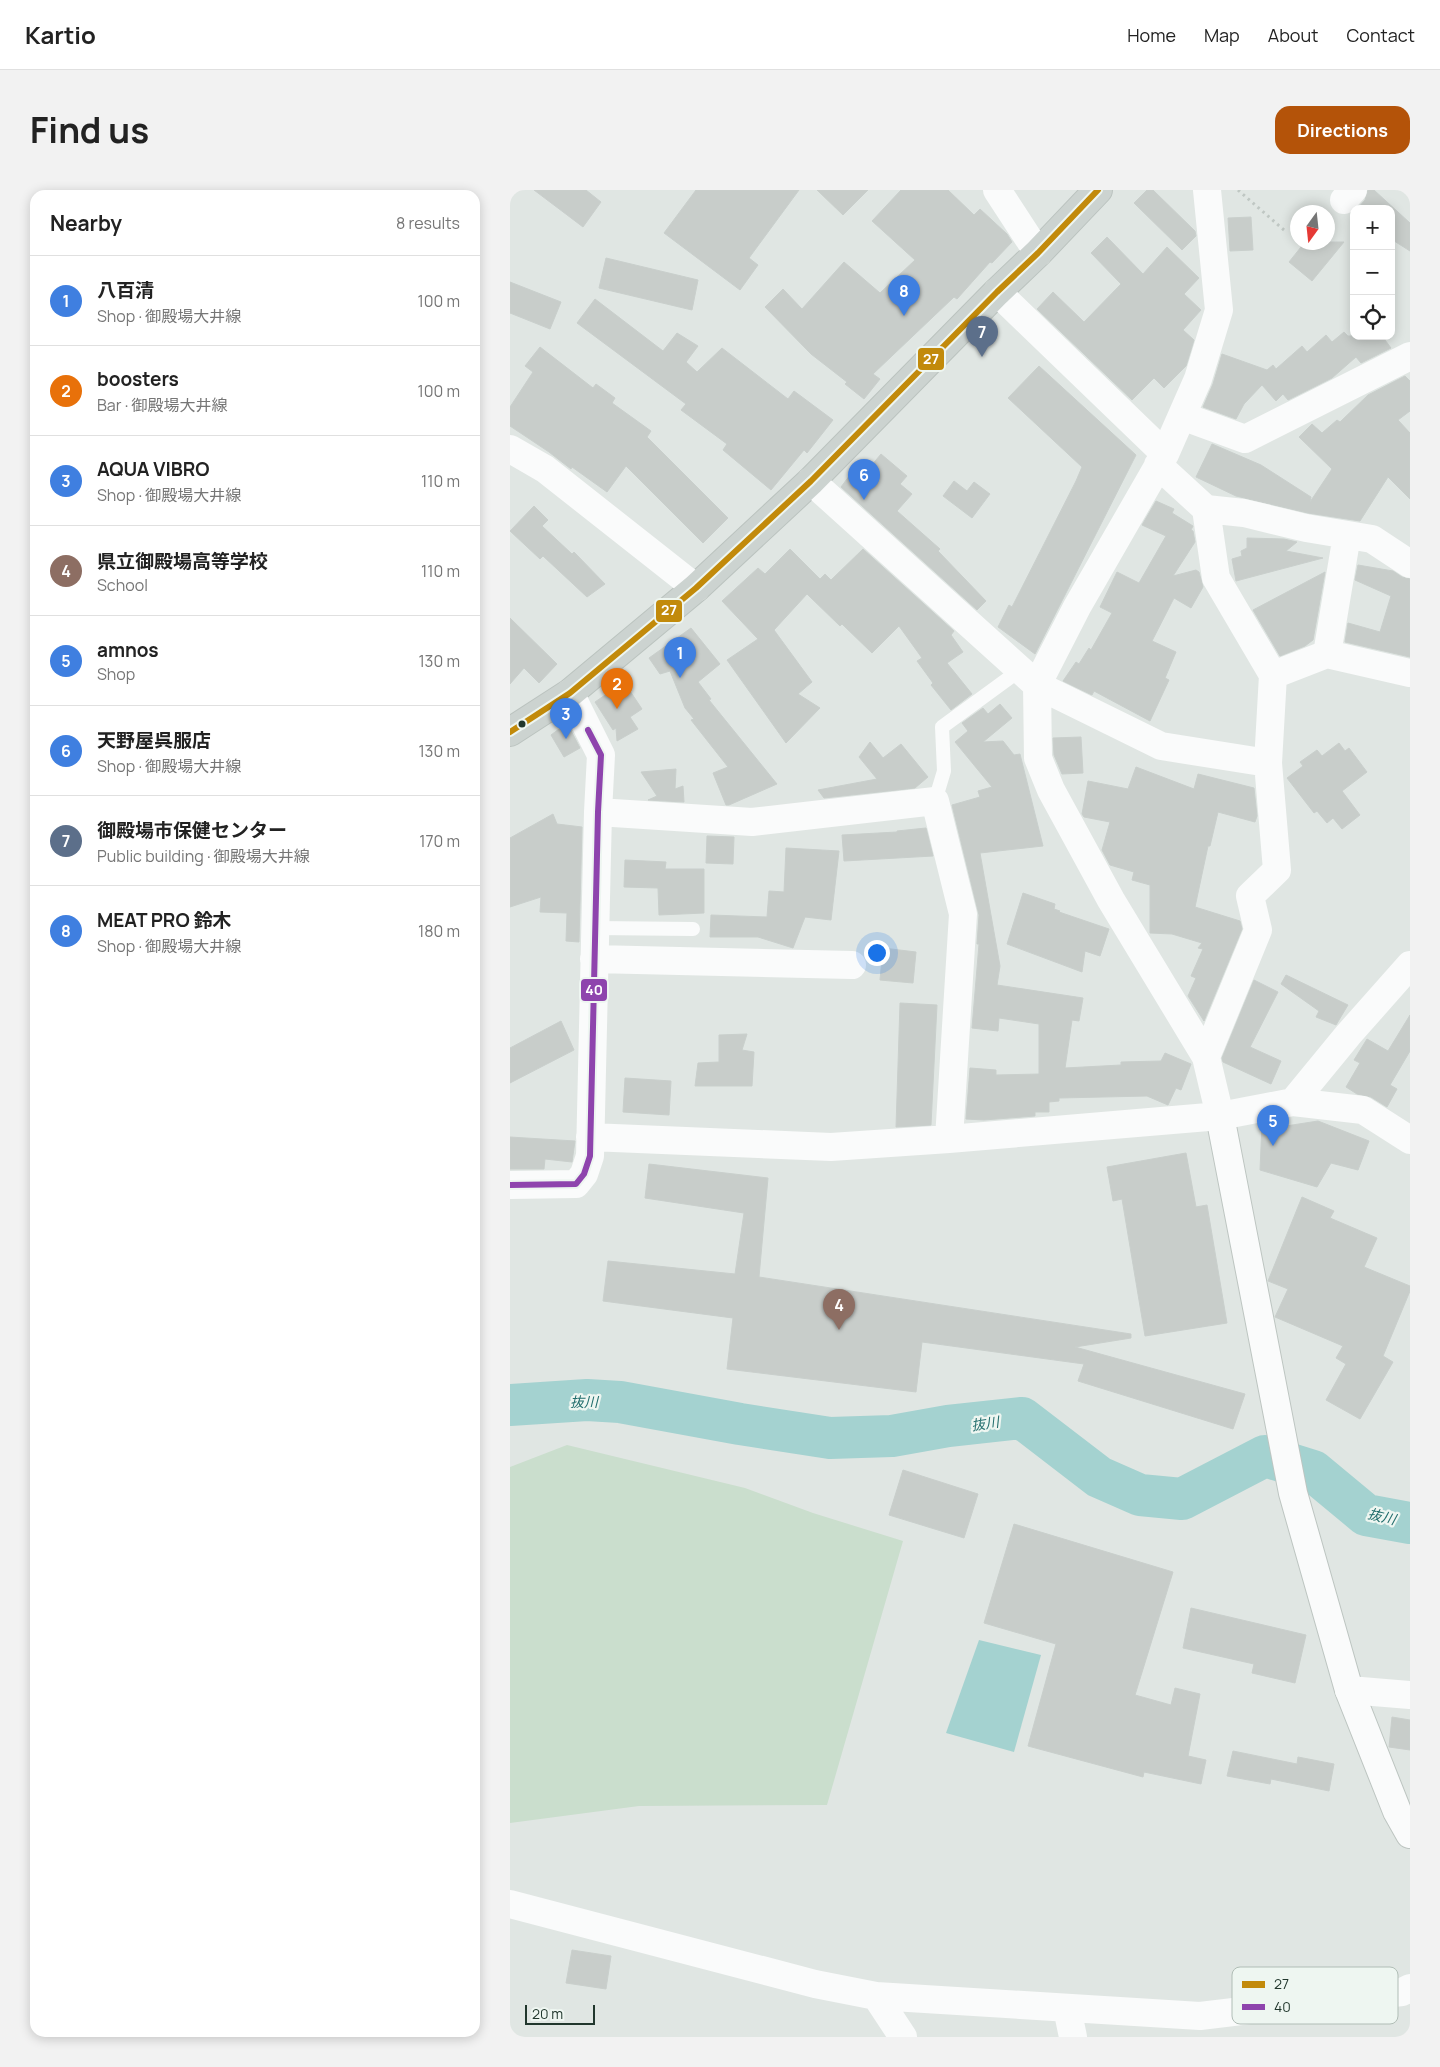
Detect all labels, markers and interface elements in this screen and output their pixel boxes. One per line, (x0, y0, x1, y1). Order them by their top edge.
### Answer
text: Kartio (25, 18, 96, 51)
text: Home (1127, 23, 1176, 47)
text: Map (1204, 23, 1240, 47)
text: About (1268, 23, 1318, 47)
text: Contact (1346, 23, 1415, 47)
text: Find us (30, 106, 149, 154)
button: Directions (1275, 106, 1410, 154)
north arrow (1290, 205, 1335, 250)
map controls (1350, 205, 1395, 340)
button: + (1350, 205, 1395, 250)
text: Nearby (50, 209, 122, 237)
text: 8 results (396, 212, 460, 234)
button: − (1350, 250, 1395, 295)
pin: 8 (888, 275, 920, 316)
text: 八百清 (97, 277, 154, 303)
text: 1 (62, 290, 70, 312)
text: 100 m (417, 290, 460, 312)
button: locate (1350, 295, 1395, 340)
text: Shop · 御殿場大井線 (97, 305, 241, 327)
pin: 7 (966, 316, 998, 357)
line badge: 27 (917, 347, 945, 371)
text: 27 (923, 349, 939, 368)
text: boosters (97, 366, 179, 392)
text: 2 (61, 380, 71, 402)
text: 100 m (417, 380, 460, 402)
text: Bar · 御殿場大井線 (97, 394, 228, 416)
text: AQUA VIBRO (97, 456, 210, 482)
pin: 6 (848, 459, 880, 500)
text: 3 (61, 470, 71, 492)
text: 110 m (421, 470, 460, 492)
text: Shop · 御殿場大井線 (97, 484, 241, 506)
text: 県立御殿場高等学校 (97, 548, 268, 574)
text: 4 (61, 560, 71, 582)
text: 110 m (421, 560, 460, 582)
text: School (97, 574, 148, 596)
line badge: 27 (655, 599, 683, 623)
text: 27 (661, 600, 677, 619)
text: amnos (97, 637, 159, 663)
pin: 1 (664, 637, 696, 678)
text: 5 (61, 650, 71, 672)
text: 130 m (418, 650, 460, 672)
text: Shop (97, 663, 135, 685)
pin: 2 (601, 668, 633, 709)
pin: 3 (550, 698, 582, 739)
unlabelled marker (517, 719, 527, 729)
text: 天野屋呉服店 (97, 727, 211, 753)
text: 6 (61, 740, 71, 762)
text: 130 m (418, 740, 460, 762)
text: Shop · 御殿場大井線 (97, 755, 241, 777)
text: 御殿場市保健センター (97, 817, 287, 843)
text: 7 (62, 830, 70, 852)
text: 170 m (419, 830, 460, 852)
text: Public building · 御殿場大井線 (97, 845, 310, 867)
text: MEAT PRO 鈴木 (97, 907, 231, 933)
text: 8 (61, 920, 71, 942)
text: 180 m (418, 920, 460, 942)
text: Shop · 御殿場大井線 (97, 935, 241, 957)
your location (864, 940, 890, 966)
line badge: 40 (580, 978, 608, 1002)
text: 40 (585, 980, 603, 999)
pin: 5 (1257, 1105, 1289, 1146)
pin: 4 (823, 1289, 855, 1330)
water label: 抜川 (570, 1392, 600, 1411)
water label: 抜川 (970, 1411, 1002, 1434)
water label: 抜川 (1366, 1503, 1400, 1529)
legend (1232, 1967, 1398, 2024)
text: 27 (1274, 1974, 1289, 1993)
text: 40 (1274, 1997, 1291, 2016)
scale bar (525, 2002, 595, 2025)
text: 20 m (532, 2004, 563, 2023)

